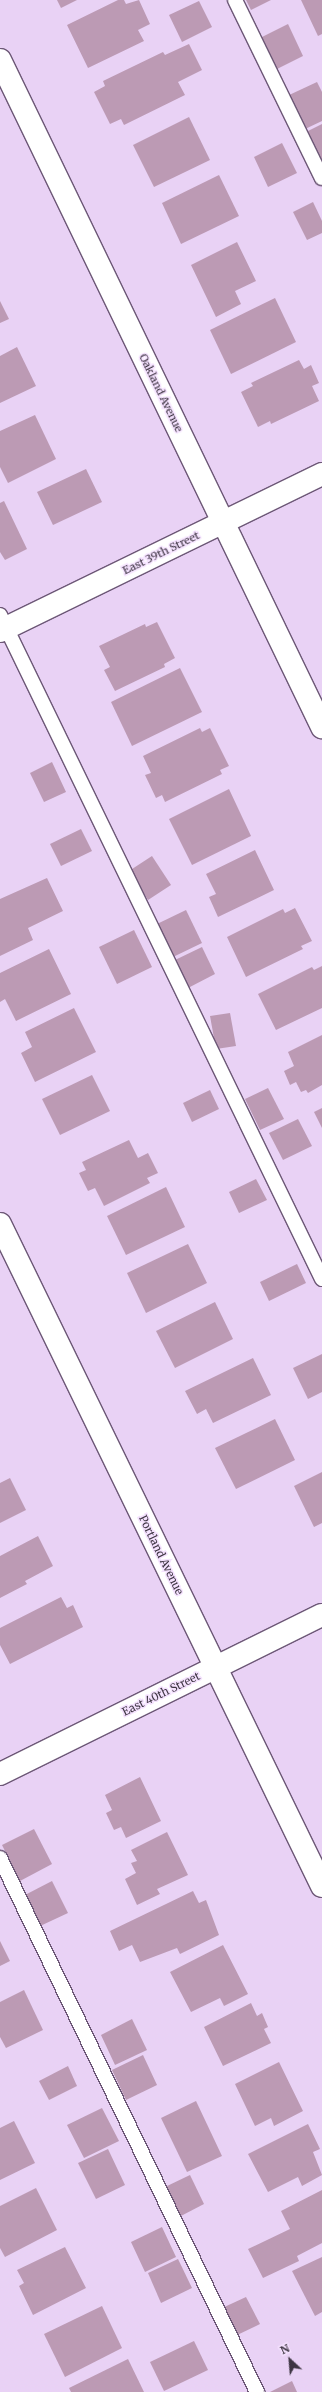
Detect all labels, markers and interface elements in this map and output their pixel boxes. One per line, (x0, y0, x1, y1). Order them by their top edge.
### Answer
street label: Oakland Avenue (136, 352, 186, 434)
street label: East 39th Street (120, 529, 202, 577)
street label: Portland Avenue (136, 1513, 186, 1597)
street label: East 40th Street (120, 1669, 202, 1719)
north arrow (270, 2340, 310, 2380)
text: N (278, 2341, 292, 2357)

